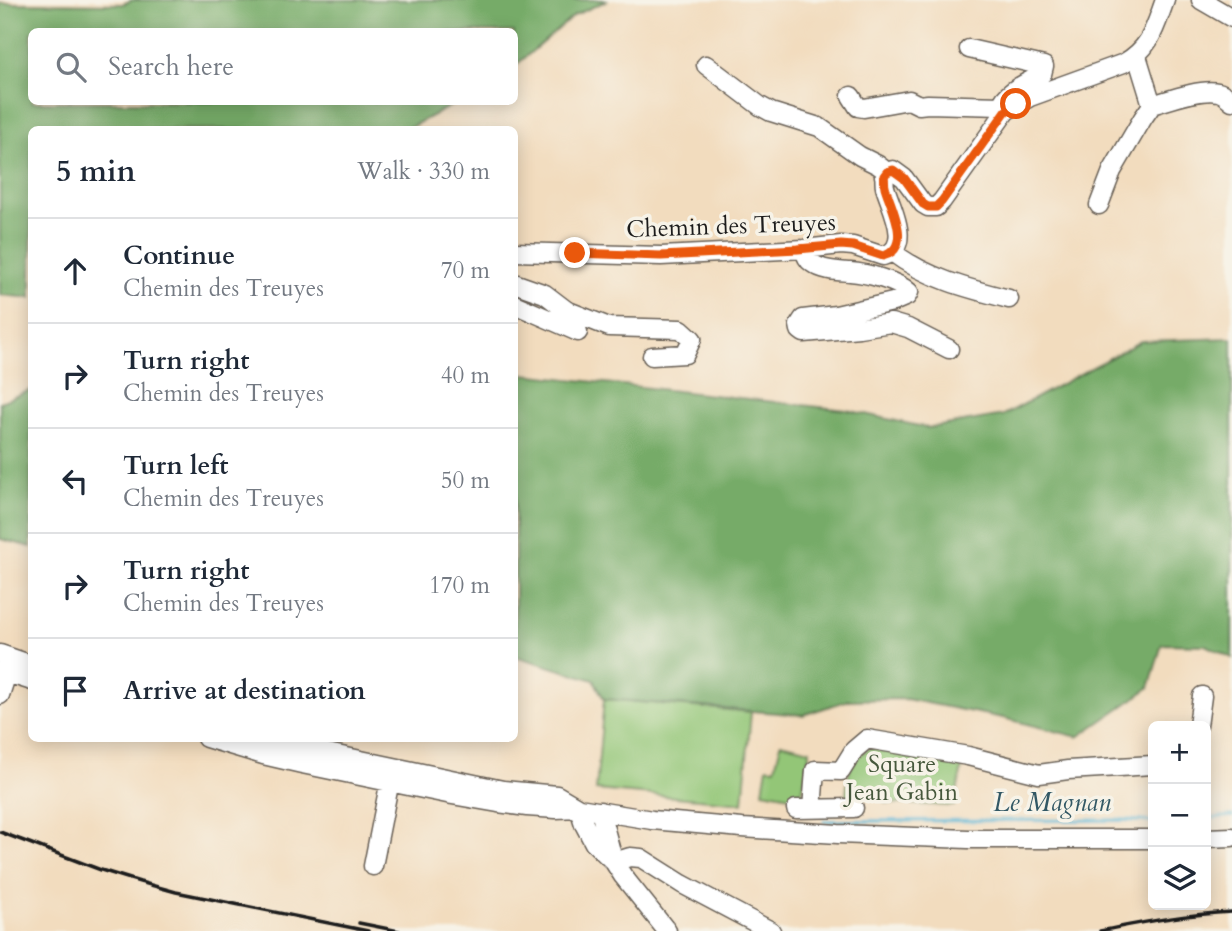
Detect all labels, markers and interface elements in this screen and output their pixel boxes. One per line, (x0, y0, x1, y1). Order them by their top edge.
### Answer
search box (28, 28, 518, 105)
icon: search (52, 48, 90, 86)
text: Search here (108, 49, 234, 84)
route start (1000, 88, 1031, 119)
text: 5 min (56, 151, 136, 192)
text: Walk · 330 m (357, 156, 490, 187)
street label: Chemin des Treuyes (626, 206, 836, 246)
route end (559, 237, 590, 268)
text: Continue (123, 238, 235, 273)
icon: ahead (56, 252, 94, 290)
text: 70 m (441, 255, 490, 286)
text: Chemin des Treuyes (123, 273, 324, 304)
text: Turn right (123, 343, 250, 378)
icon: right (56, 357, 94, 395)
text: 40 m (441, 360, 490, 391)
text: Chemin des Treuyes (123, 378, 324, 409)
text: Turn left (123, 448, 228, 483)
icon: left (56, 462, 94, 500)
text: 50 m (441, 465, 490, 496)
text: Chemin des Treuyes (123, 483, 324, 514)
text: Turn right (123, 553, 250, 588)
icon: right (56, 567, 94, 605)
text: 170 m (429, 570, 490, 601)
text: Chemin des Treuyes (123, 588, 324, 619)
icon: arrive (56, 672, 94, 710)
text: Arrive at destination (123, 673, 366, 708)
map controls (1148, 721, 1211, 910)
button: + (1148, 721, 1211, 784)
park label: Square Jean Gabin (843, 748, 958, 809)
button: − (1148, 784, 1211, 847)
water label: Le Magnan (993, 785, 1111, 820)
button: layers (1148, 847, 1211, 910)

